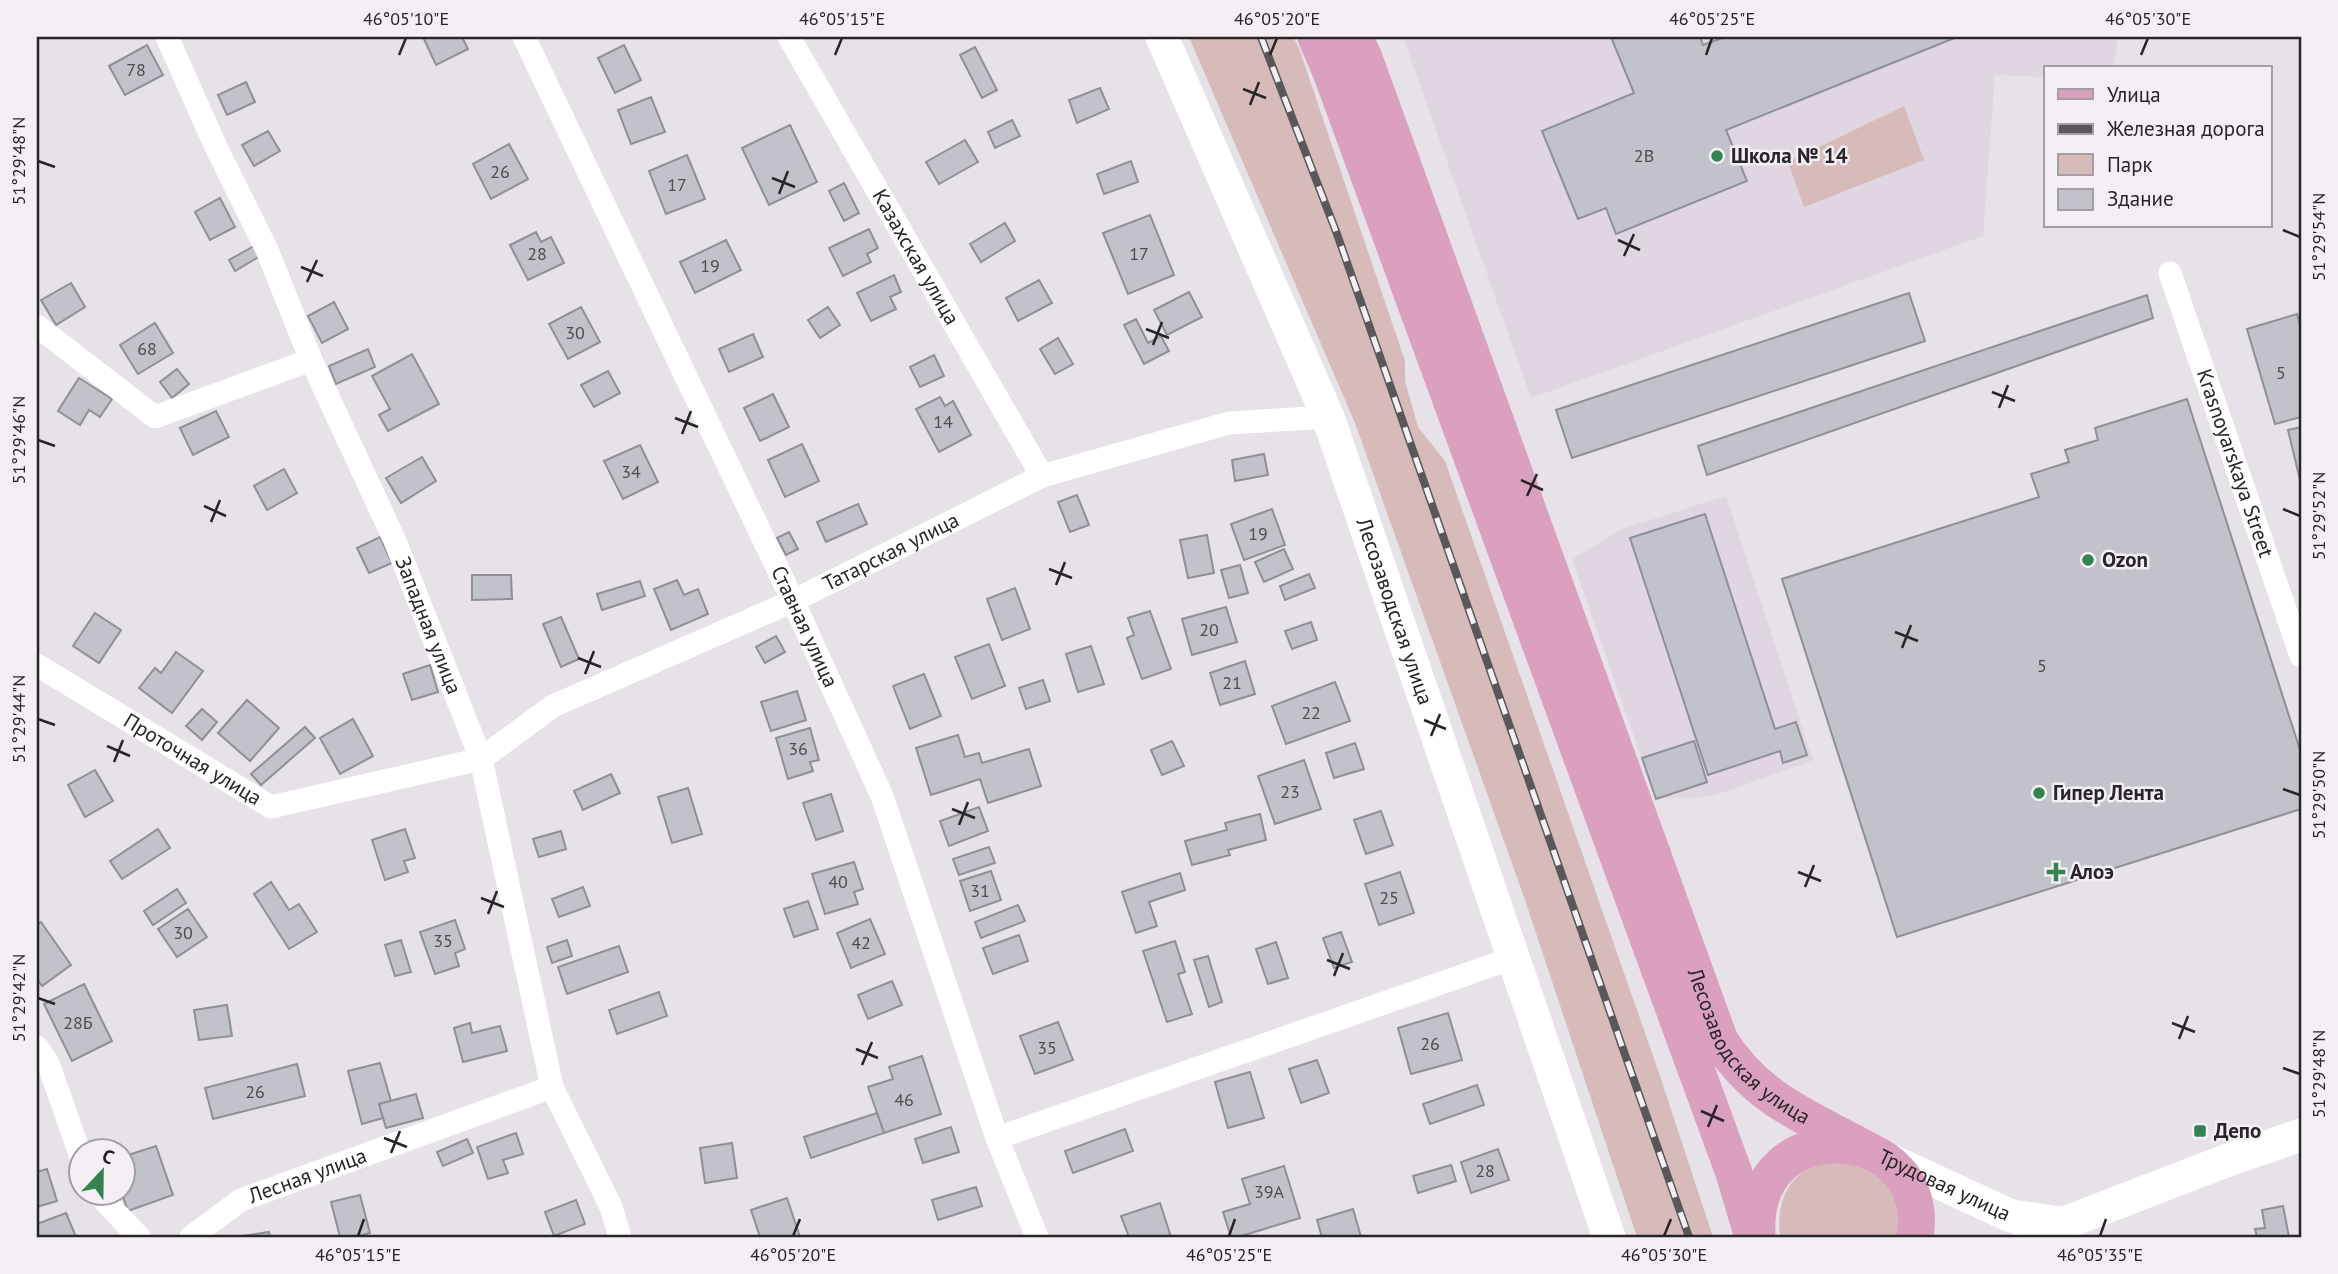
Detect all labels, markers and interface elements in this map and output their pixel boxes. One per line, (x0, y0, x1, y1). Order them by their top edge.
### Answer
text: 46°05'10"E (363, 7, 449, 30)
text: 46°05'15"E (799, 7, 885, 30)
text: 46°05'20"E (1234, 7, 1320, 30)
text: 46°05'25"E (1669, 7, 1755, 30)
text: 46°05'30"E (2105, 7, 2191, 30)
house number: 78 (126, 58, 146, 81)
legend (2044, 66, 2272, 228)
text: Улица (2107, 81, 2161, 108)
text: Железная дорога (2106, 115, 2265, 142)
text: 51°29'48"N (7, 117, 30, 205)
place label: Школа № 14 (1731, 142, 1848, 169)
house number: 2В (1634, 144, 1654, 167)
marker: Школа № 14 (1709, 148, 1725, 164)
text: Парк (2107, 151, 2153, 178)
house number: 26 (490, 160, 510, 183)
house number: 17 (667, 173, 687, 196)
street label: Казахская улица (867, 184, 966, 330)
text: Здание (2107, 185, 2174, 212)
text: 51°29'54"N (2307, 193, 2330, 281)
house number: 28 (527, 242, 547, 265)
house number: 17 (1129, 242, 1149, 265)
house number: 19 (700, 254, 720, 277)
house number: 30 (565, 321, 585, 344)
house number: 68 (137, 337, 157, 360)
house number: 5 (2276, 361, 2286, 384)
street label: Krasnoyarskaya Street (2191, 365, 2280, 561)
text: 51°29'46"N (7, 396, 30, 484)
house number: 14 (933, 410, 953, 433)
house number: 34 (621, 460, 641, 483)
text: 51°29'52"N (2307, 472, 2330, 560)
street label: Татарская улица (818, 506, 963, 597)
street label: Лесозаводская улица (1350, 513, 1439, 708)
house number: 19 (1248, 522, 1268, 545)
place label: Ozon (2102, 546, 2148, 573)
street label: Западная улица (389, 552, 468, 698)
marker: Ozon (2080, 552, 2096, 568)
street label: Ставная улица (765, 561, 845, 691)
house number: 20 (1199, 618, 1219, 641)
house number: 5 (2037, 654, 2047, 677)
house number: 21 (1222, 671, 1242, 694)
text: 51°29'44"N (7, 675, 30, 763)
house number: 22 (1301, 701, 1321, 724)
street label: Проточная улица (119, 707, 267, 811)
house number: 36 (788, 737, 808, 760)
text: 51°29'50"N (2307, 751, 2330, 839)
place label: Гипер Лента (2053, 779, 2164, 806)
house number: 23 (1280, 780, 1300, 803)
marker: Гипер Лента (2031, 785, 2047, 801)
place label: Алоэ (2070, 858, 2114, 885)
marker: Алоэ (2048, 864, 2064, 880)
house number: 40 (828, 870, 848, 893)
house number: 31 (970, 879, 990, 902)
house number: 25 (1379, 886, 1399, 909)
house number: 30 (173, 921, 193, 944)
house number: 35 (433, 929, 453, 952)
house number: 42 (851, 931, 871, 954)
text: 51°29'42"N (7, 954, 30, 1042)
street label: Лесозаводская улица (1681, 963, 1815, 1130)
house number: 28Б (63, 1011, 93, 1034)
text: 51°29'48"N (2307, 1030, 2330, 1118)
house number: 26 (1420, 1032, 1440, 1055)
house number: 35 (1037, 1036, 1057, 1059)
house number: 26 (245, 1080, 265, 1103)
house number: 46 (894, 1088, 914, 1111)
place label: Депо (2214, 1117, 2261, 1144)
marker: Депо (2192, 1123, 2208, 1139)
north arrow (66, 1138, 136, 1208)
street label: Лесная улица (244, 1142, 370, 1210)
text: С (99, 1143, 118, 1169)
street label: Трудовая улица (1874, 1143, 2015, 1227)
house number: 28 (1475, 1159, 1495, 1182)
house number: 39А (1254, 1180, 1285, 1203)
text: 46°05'15"E (315, 1243, 401, 1266)
text: 46°05'20"E (750, 1243, 836, 1266)
text: 46°05'25"E (1186, 1243, 1272, 1266)
text: 46°05'30"E (1621, 1243, 1707, 1266)
text: 46°05'35"E (2057, 1243, 2143, 1266)

